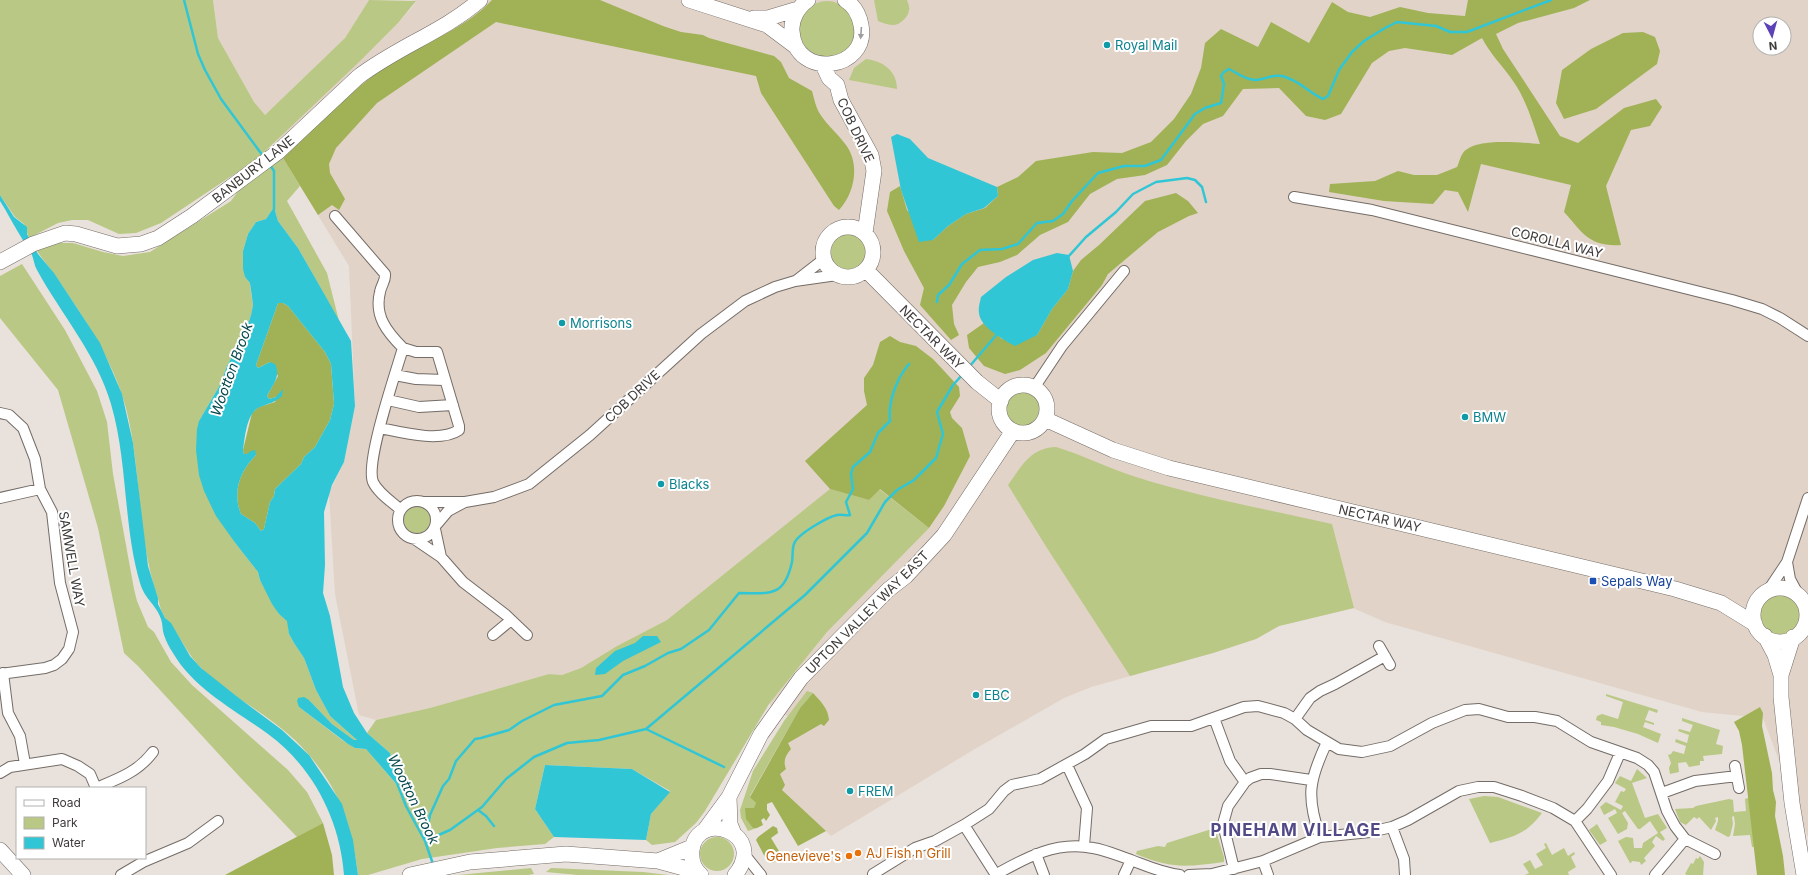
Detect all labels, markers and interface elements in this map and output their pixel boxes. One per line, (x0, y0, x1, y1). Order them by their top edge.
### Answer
north arrow (1752, 16, 1792, 56)
one-way arrow (858, 27, 865, 39)
place label: Royal Mail (1115, 37, 1177, 53)
text: N (1768, 39, 1778, 53)
marker: Royal Mail (1102, 40, 1112, 50)
street label: COB DRIVE (834, 95, 878, 165)
street label: BANBURY LANE (209, 132, 297, 206)
street label: COROLLA WAY (1509, 223, 1605, 261)
street label: NECTAR WAY (897, 302, 968, 373)
place label: Morrisons (570, 315, 632, 331)
marker: Morrisons (557, 318, 567, 328)
water label: Wootton Brook (206, 320, 256, 418)
street label: COB DRIVE (601, 366, 663, 426)
place label: BMW (1473, 409, 1506, 425)
marker: BMW (1460, 412, 1470, 422)
place label: Blacks (669, 476, 710, 492)
marker: Blacks (656, 479, 666, 489)
street label: NECTAR WAY (1337, 501, 1423, 535)
street label: SAMWELL WAY (56, 510, 88, 608)
street label: UPTON VALLEY WAY EAST (802, 547, 932, 677)
place label: Sepals Way (1601, 573, 1673, 589)
marker: Sepals Way (1588, 576, 1598, 586)
place label: EBC (984, 687, 1010, 703)
marker: EBC (971, 690, 981, 700)
water label: Wootton Brook (385, 751, 443, 847)
place label: FREM (858, 783, 894, 799)
marker: FREM (845, 786, 855, 796)
legend (16, 787, 146, 859)
text: Road (52, 795, 81, 810)
text: Park (52, 815, 78, 830)
district label: PINEHAM VILLAGE (1210, 820, 1382, 840)
text: Water (52, 835, 86, 850)
place label: AJ Fish n Grill (866, 845, 951, 861)
place label: Genevieve's (766, 848, 841, 864)
marker: AJ Fish n Grill (853, 848, 863, 858)
marker: Genevieve's (844, 851, 854, 861)

